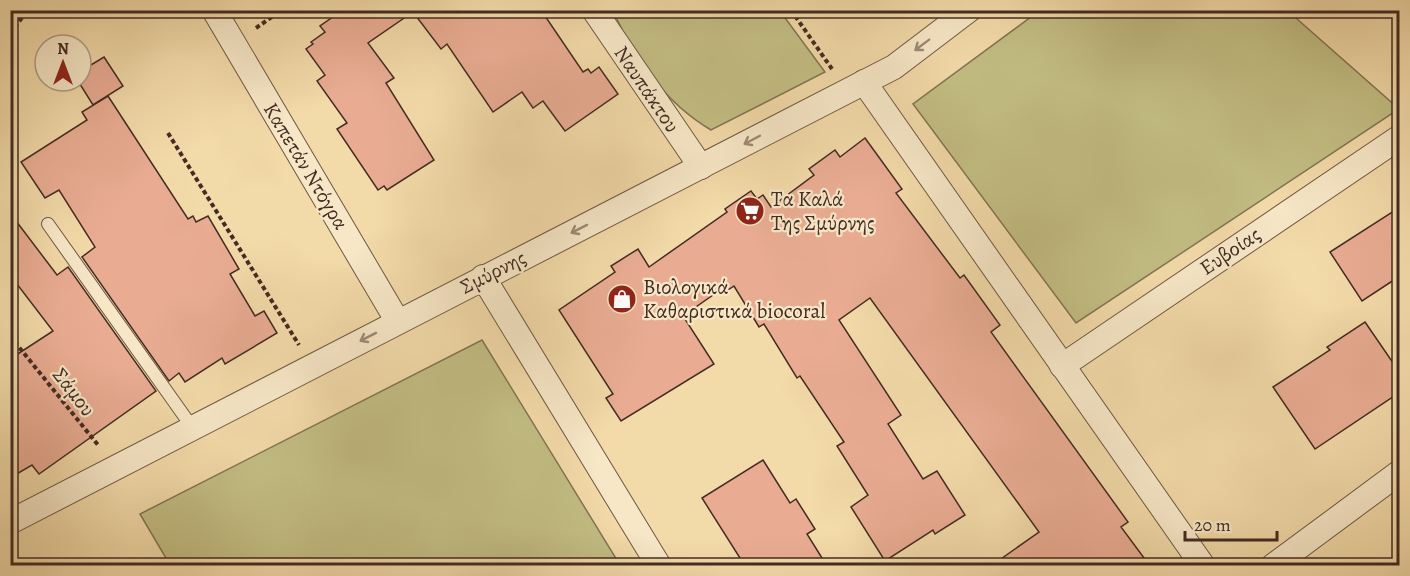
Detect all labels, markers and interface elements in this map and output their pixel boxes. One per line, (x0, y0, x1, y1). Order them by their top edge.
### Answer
north arrow (33, 33, 93, 93)
text: N (57, 38, 69, 60)
one-way arrow (915, 39, 931, 52)
street label: Ναυπάκτου (608, 40, 686, 138)
street label: Καπετάν Ντόγρα (257, 97, 355, 235)
one-way arrow (744, 134, 761, 146)
place label: Τα Καλά Της Σμύρνης (771, 185, 875, 237)
supermarket icon: Τα Καλά Της Σμύρνης (734, 195, 766, 227)
street label: Ευβοίας (1194, 220, 1266, 282)
one-way arrow (570, 224, 588, 235)
street label: Σμύρνης (455, 244, 531, 300)
place label: Βιολογικά Καθαριστικά biocoral (643, 273, 825, 325)
shop icon: Βιολογικά Καθαριστικά biocoral (606, 283, 638, 315)
one-way arrow (359, 332, 377, 343)
street label: Σάμου (46, 362, 102, 422)
scale bar (1185, 504, 1276, 542)
text: 20 m (1194, 513, 1231, 537)

